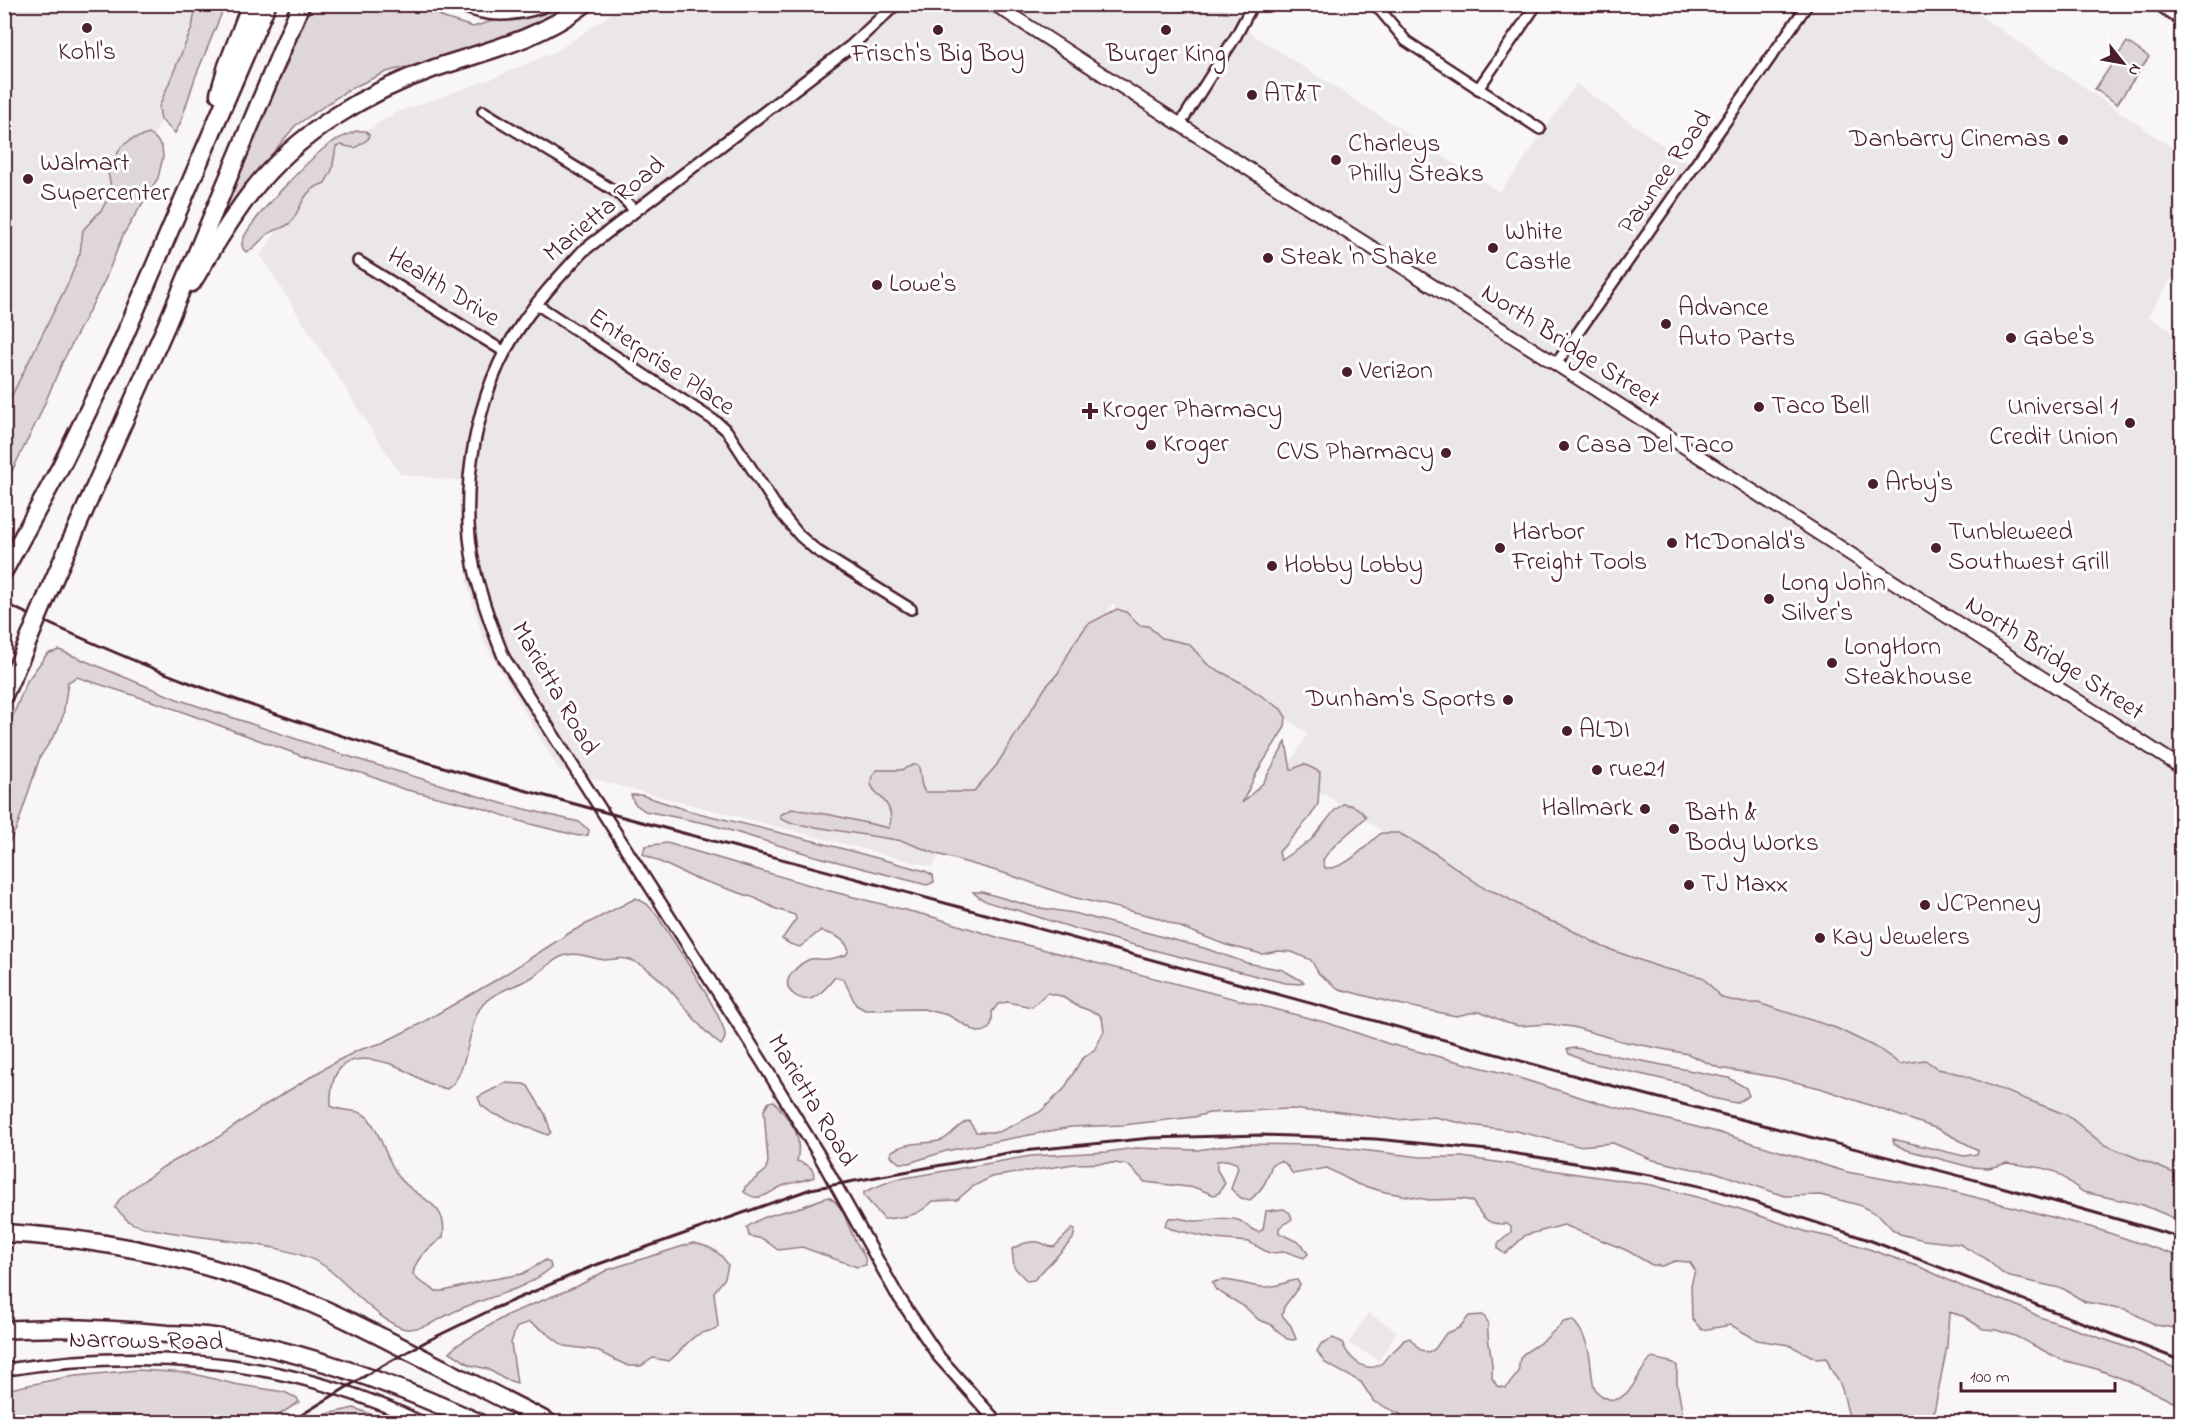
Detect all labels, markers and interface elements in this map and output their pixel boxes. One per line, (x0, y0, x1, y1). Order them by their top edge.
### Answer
marker: Kohl's (80, 21, 94, 35)
marker: Frisch's Big Boy (931, 23, 945, 37)
marker: Burger King (1159, 23, 1173, 37)
north arrow (2093, 33, 2153, 93)
place label: Kohl's (58, 34, 116, 72)
place label: Frisch's Big Boy (851, 36, 1024, 74)
place label: Burger King (1105, 36, 1226, 74)
text: N (2121, 59, 2147, 81)
place label: AT&T (1264, 76, 1322, 114)
marker: AT&T (1245, 88, 1259, 102)
street label: Pawnee Road (1609, 103, 1723, 243)
place label: Danbarry Cinemas (1848, 121, 2051, 159)
place label: Charleys Philly Steaks (1348, 126, 1484, 194)
marker: Danbarry Cinemas (2056, 133, 2070, 147)
place label: Walmart Supercenter (40, 145, 171, 213)
street label: Marietta Road (536, 147, 674, 272)
marker: Charleys Philly Steaks (1329, 153, 1343, 167)
marker: Walmart Supercenter (21, 172, 35, 186)
place label: White Castle (1505, 214, 1572, 282)
street label: Health Drive (379, 238, 507, 338)
place label: Steak 'n Shake (1280, 239, 1437, 277)
marker: White Castle (1486, 241, 1500, 255)
marker: Steak 'n Shake (1261, 251, 1275, 265)
place label: Lowe's (889, 266, 957, 304)
street label: North Bridge Street (1473, 275, 1667, 419)
marker: Lowe's (870, 278, 884, 292)
place label: Advance Auto Parts (1678, 290, 1795, 358)
street label: Enterprise Place (580, 300, 743, 427)
marker: Advance Auto Parts (1659, 317, 1673, 331)
place label: Gabe's (2023, 319, 2095, 357)
marker: Gabe's (2004, 331, 2018, 345)
place label: Verizon (1358, 353, 1433, 391)
marker: Verizon (1340, 365, 1354, 379)
place label: Taco Bell (1771, 388, 1869, 426)
place label: Universal 1 Credit Union (1989, 389, 2118, 457)
place label: Kroger Pharmacy (1102, 392, 1282, 430)
marker: Taco Bell (1752, 400, 1766, 414)
marker: Kroger Pharmacy (1083, 404, 1097, 418)
marker: Universal 1 Credit Union (2123, 416, 2137, 430)
place label: Kroger (1163, 426, 1230, 464)
place label: Casa Del Taco (1576, 427, 1734, 465)
place label: CVS Pharmacy (1276, 434, 1434, 472)
marker: Kroger (1144, 438, 1158, 452)
marker: Casa Del Taco (1557, 439, 1571, 453)
marker: CVS Pharmacy (1439, 446, 1453, 460)
place label: Arby's (1885, 465, 1953, 503)
marker: Arby's (1866, 477, 1880, 491)
place label: Harbor Freight Tools (1511, 514, 1647, 582)
place label: Tunbleweed Southwest Grill (1948, 514, 2109, 582)
place label: McDonald's (1684, 524, 1806, 562)
marker: McDonald's (1665, 536, 1679, 550)
marker: Harbor Freight Tools (1493, 541, 1507, 555)
marker: Tunbleweed Southwest Grill (1929, 541, 1943, 555)
place label: Hobby Lobby (1284, 547, 1423, 585)
marker: Hobby Lobby (1265, 559, 1279, 573)
place label: Long John Silver's (1781, 565, 1886, 633)
street label: North Bridge Street (1957, 587, 2151, 731)
marker: Long John Silver's (1762, 592, 1776, 606)
street label: Marietta Road (500, 615, 608, 763)
place label: LongHorn Steakhouse (1844, 629, 1972, 697)
marker: LongHorn Steakhouse (1825, 656, 1839, 670)
place label: Dunham's Sports (1305, 681, 1496, 719)
marker: Dunham's Sports (1501, 693, 1515, 707)
place label: ALDI (1579, 712, 1630, 750)
marker: ALDI (1560, 724, 1574, 738)
place label: rue21 (1609, 751, 1665, 789)
marker: rue21 (1590, 763, 1604, 777)
place label: Hallmark (1541, 790, 1634, 828)
place label: Bath & Body Works (1685, 795, 1819, 863)
marker: Hallmark (1638, 802, 1652, 816)
marker: Bath & Body Works (1667, 822, 1681, 836)
place label: TJ Maxx (1701, 866, 1788, 904)
marker: TJ Maxx (1682, 878, 1696, 892)
place label: JCPenney (1937, 886, 2041, 924)
marker: JCPenney (1918, 898, 1932, 912)
place label: Kay Jewelers (1832, 919, 1970, 957)
marker: Kay Jewelers (1813, 931, 1827, 945)
street label: Marietta Road (756, 1027, 866, 1175)
street label: Narrows Road (68, 1322, 224, 1362)
scale bar (1961, 1355, 2116, 1393)
text: 100 m (1970, 1365, 2010, 1391)

